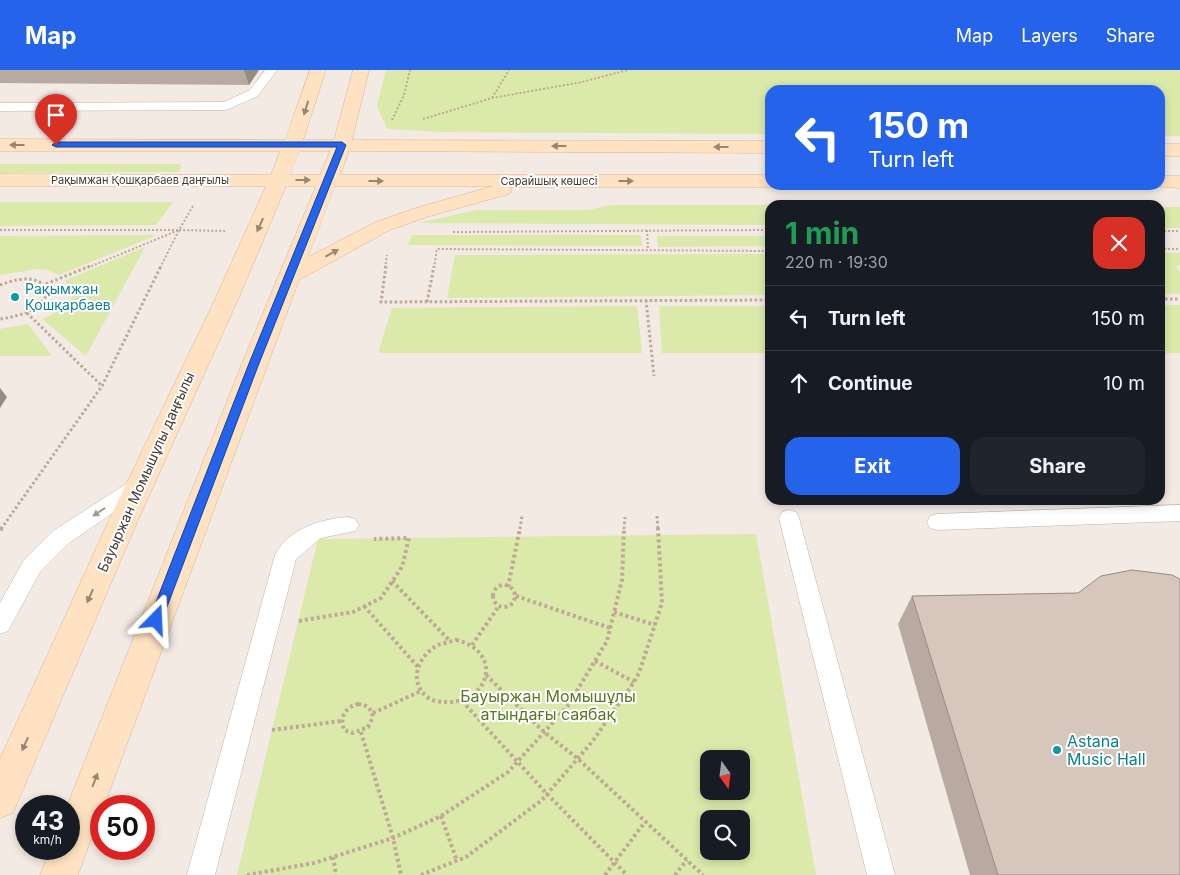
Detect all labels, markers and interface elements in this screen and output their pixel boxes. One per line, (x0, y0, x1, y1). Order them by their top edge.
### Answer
text: Map (25, 21, 76, 50)
text: Map (956, 25, 993, 46)
text: Layers (1021, 25, 1078, 46)
text: Share (1106, 25, 1155, 46)
pin (35, 94, 77, 145)
icon: arrive (42, 101, 70, 129)
one-way arrow (302, 101, 310, 116)
text: 150 m (868, 104, 969, 146)
icon: left (785, 105, 850, 170)
one-way arrow (8, 141, 24, 149)
one-way arrow (551, 142, 567, 150)
one-way arrow (713, 143, 729, 151)
text: Turn left (868, 146, 954, 172)
street label: Рақымжан Қошқарбаев даңғылы (51, 173, 229, 187)
street label: Сарайшық көшесі (501, 174, 597, 188)
one-way arrow (296, 176, 312, 184)
one-way arrow (369, 177, 385, 185)
one-way arrow (619, 177, 635, 185)
text: 1 min (785, 215, 859, 251)
button: close (1093, 217, 1145, 269)
one-way arrow (255, 218, 263, 232)
one-way arrow (324, 249, 339, 257)
text: 220 m · 19:30 (785, 252, 888, 272)
place label: Рақымжан Қошқарбаев (25, 280, 111, 313)
marker: Рақымжан Қошқарбаев (9, 291, 21, 303)
icon: left (785, 304, 813, 332)
text: Turn left (828, 307, 906, 330)
text: 150 m (1092, 307, 1145, 330)
street label: Бауыржан Момышұлы даңғылы (94, 369, 198, 575)
icon: ahead (785, 369, 813, 397)
text: Continue (828, 372, 913, 395)
text: 10 m (1103, 372, 1145, 395)
button: Exit (785, 437, 960, 495)
button: Share (970, 437, 1145, 495)
one-way arrow (92, 507, 106, 517)
one-way arrow (86, 589, 94, 603)
position arrow (129, 593, 181, 645)
park label: Бауыржан Момышұлы атындағы саябақ (460, 686, 636, 724)
place label: Astana Music Hall (1067, 731, 1146, 769)
one-way arrow (20, 737, 28, 751)
marker: Astana Music Hall (1051, 744, 1063, 756)
north arrow (700, 750, 750, 800)
map controls (700, 750, 750, 860)
one-way arrow (92, 773, 99, 788)
speed limit sign: 50 (90, 795, 155, 860)
text: 43 (31, 806, 64, 836)
button: search (700, 810, 750, 860)
text: km/h (33, 832, 62, 847)

